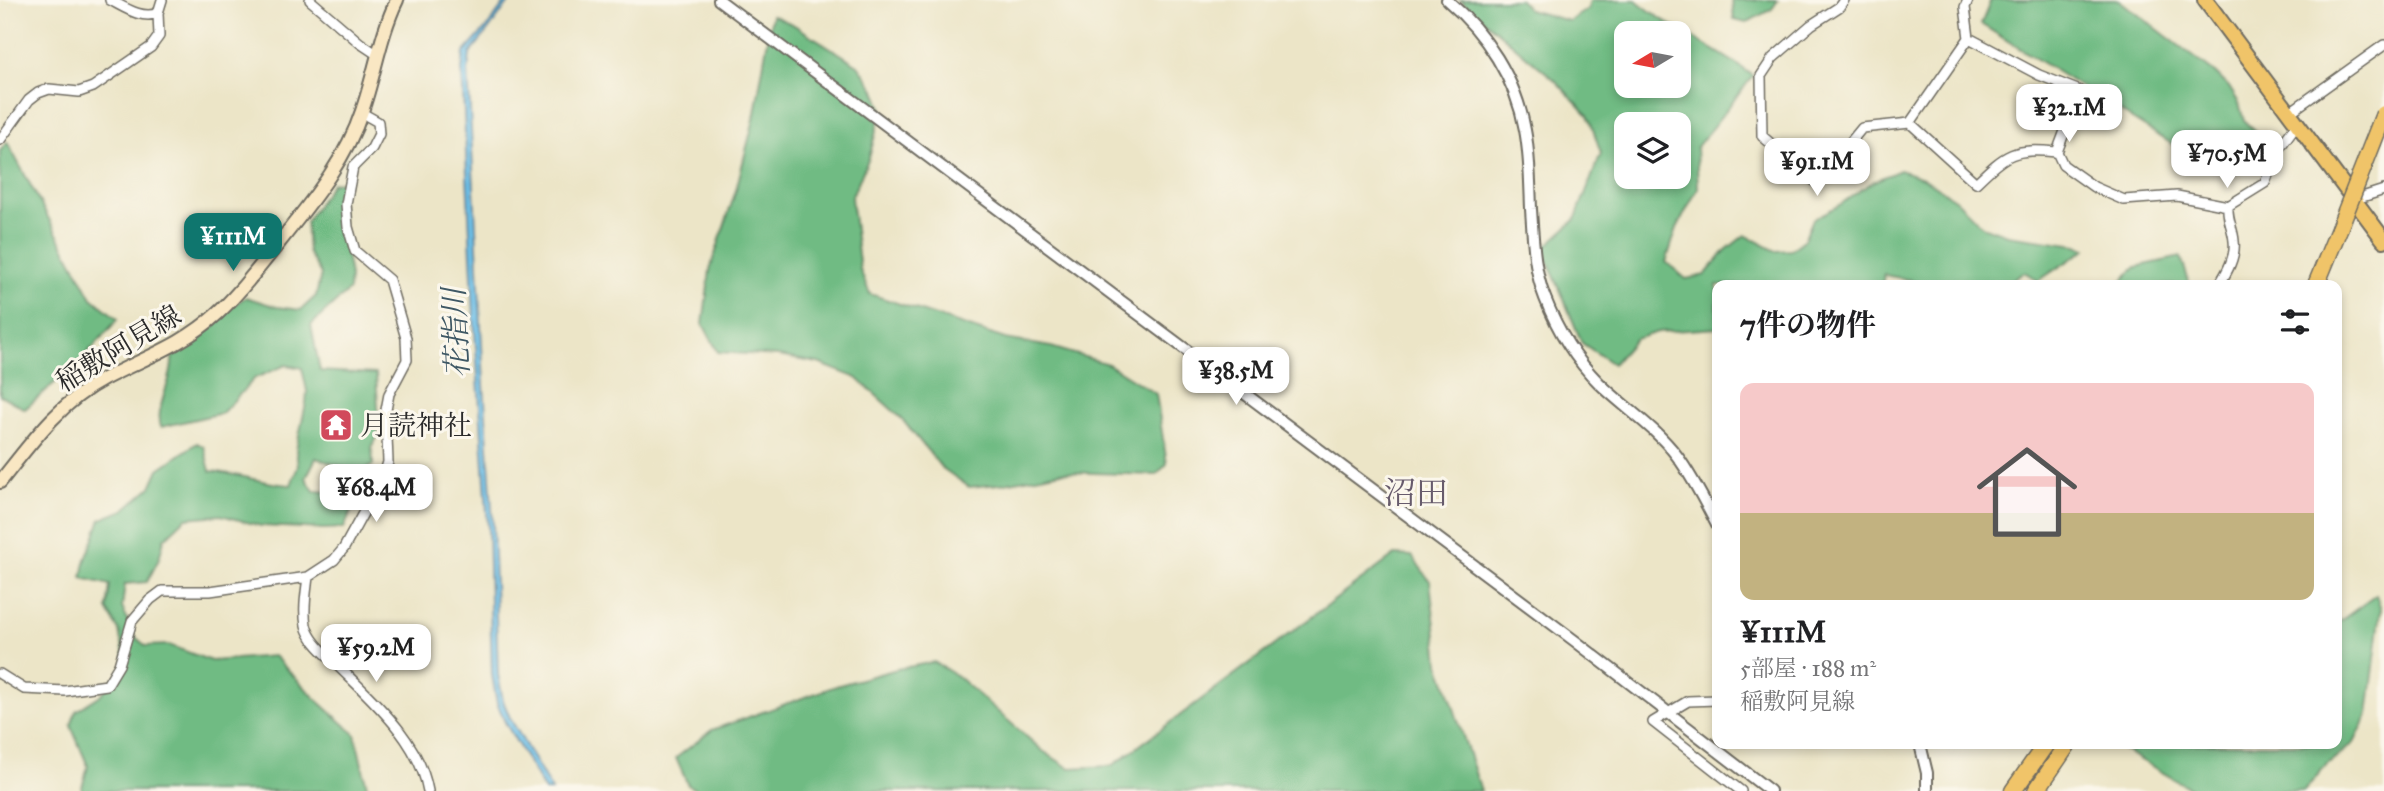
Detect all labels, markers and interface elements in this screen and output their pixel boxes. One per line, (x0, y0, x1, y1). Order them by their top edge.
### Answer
north arrow (1614, 21, 1690, 98)
map controls (1614, 21, 1691, 189)
pin: ¥32.1M (2012, 85, 2126, 144)
text: ¥32.1M (2032, 93, 2106, 121)
button: layers (1614, 112, 1691, 189)
pin: ¥70.5M (2170, 130, 2284, 190)
pin: ¥91.1M (1760, 138, 1874, 198)
text: ¥70.5M (2187, 139, 2267, 167)
text: ¥91.1M (1780, 147, 1854, 175)
pin: ¥111M (184, 214, 282, 273)
text: ¥111M (200, 222, 266, 250)
water label: 花指川 (436, 284, 476, 379)
street label: 稲敷阿見線 (49, 297, 187, 399)
icon: filters (2276, 303, 2314, 341)
text: 7件の物件 (1740, 307, 1876, 343)
pin: ¥38.5M (1179, 348, 1293, 407)
text: ¥38.5M (1198, 356, 1274, 384)
temple icon: 月読神社 (317, 406, 355, 444)
place label: 月読神社 (360, 408, 472, 443)
icon: home (1964, 429, 2090, 555)
pin: ¥68.4M (319, 464, 433, 524)
text: ¥68.4M (336, 473, 416, 501)
district label: 沼田 (1384, 474, 1448, 513)
text: ¥111M (1740, 614, 1826, 650)
pin: ¥59.2M (319, 624, 433, 684)
text: ¥59.2M (337, 633, 415, 661)
text: 5部屋 · 188 m² (1740, 654, 1876, 682)
text: 稲敷阿見線 (1740, 687, 1855, 715)

